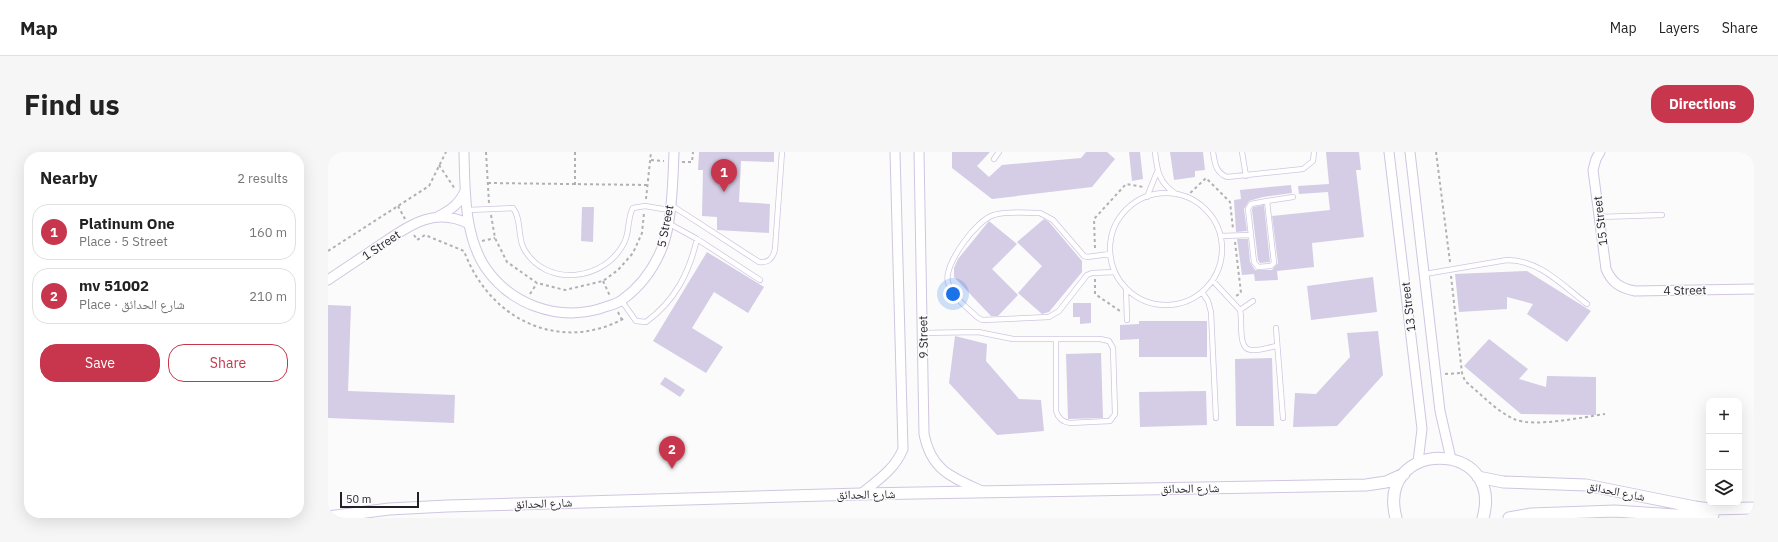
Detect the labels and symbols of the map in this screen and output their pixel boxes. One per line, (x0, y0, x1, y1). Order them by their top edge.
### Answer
pin: 1 (711, 159, 737, 192)
street label: 15 Street (1589, 195, 1611, 247)
street label: 5 Street (654, 203, 676, 249)
street label: 1 Street (359, 227, 403, 263)
street label: 13 Street (1397, 281, 1419, 333)
street label: 4 Street (1663, 282, 1707, 298)
your location (943, 284, 963, 304)
street label: 9 Street (915, 315, 931, 359)
pin: 2 (659, 436, 685, 469)
street label: شارع الحدائق (1586, 478, 1646, 505)
street label: شارع الحدائق (1161, 480, 1220, 497)
street label: شارع الحدائق (837, 486, 896, 503)
scale bar (340, 490, 419, 509)
street label: شارع الحدائق (513, 494, 573, 513)

